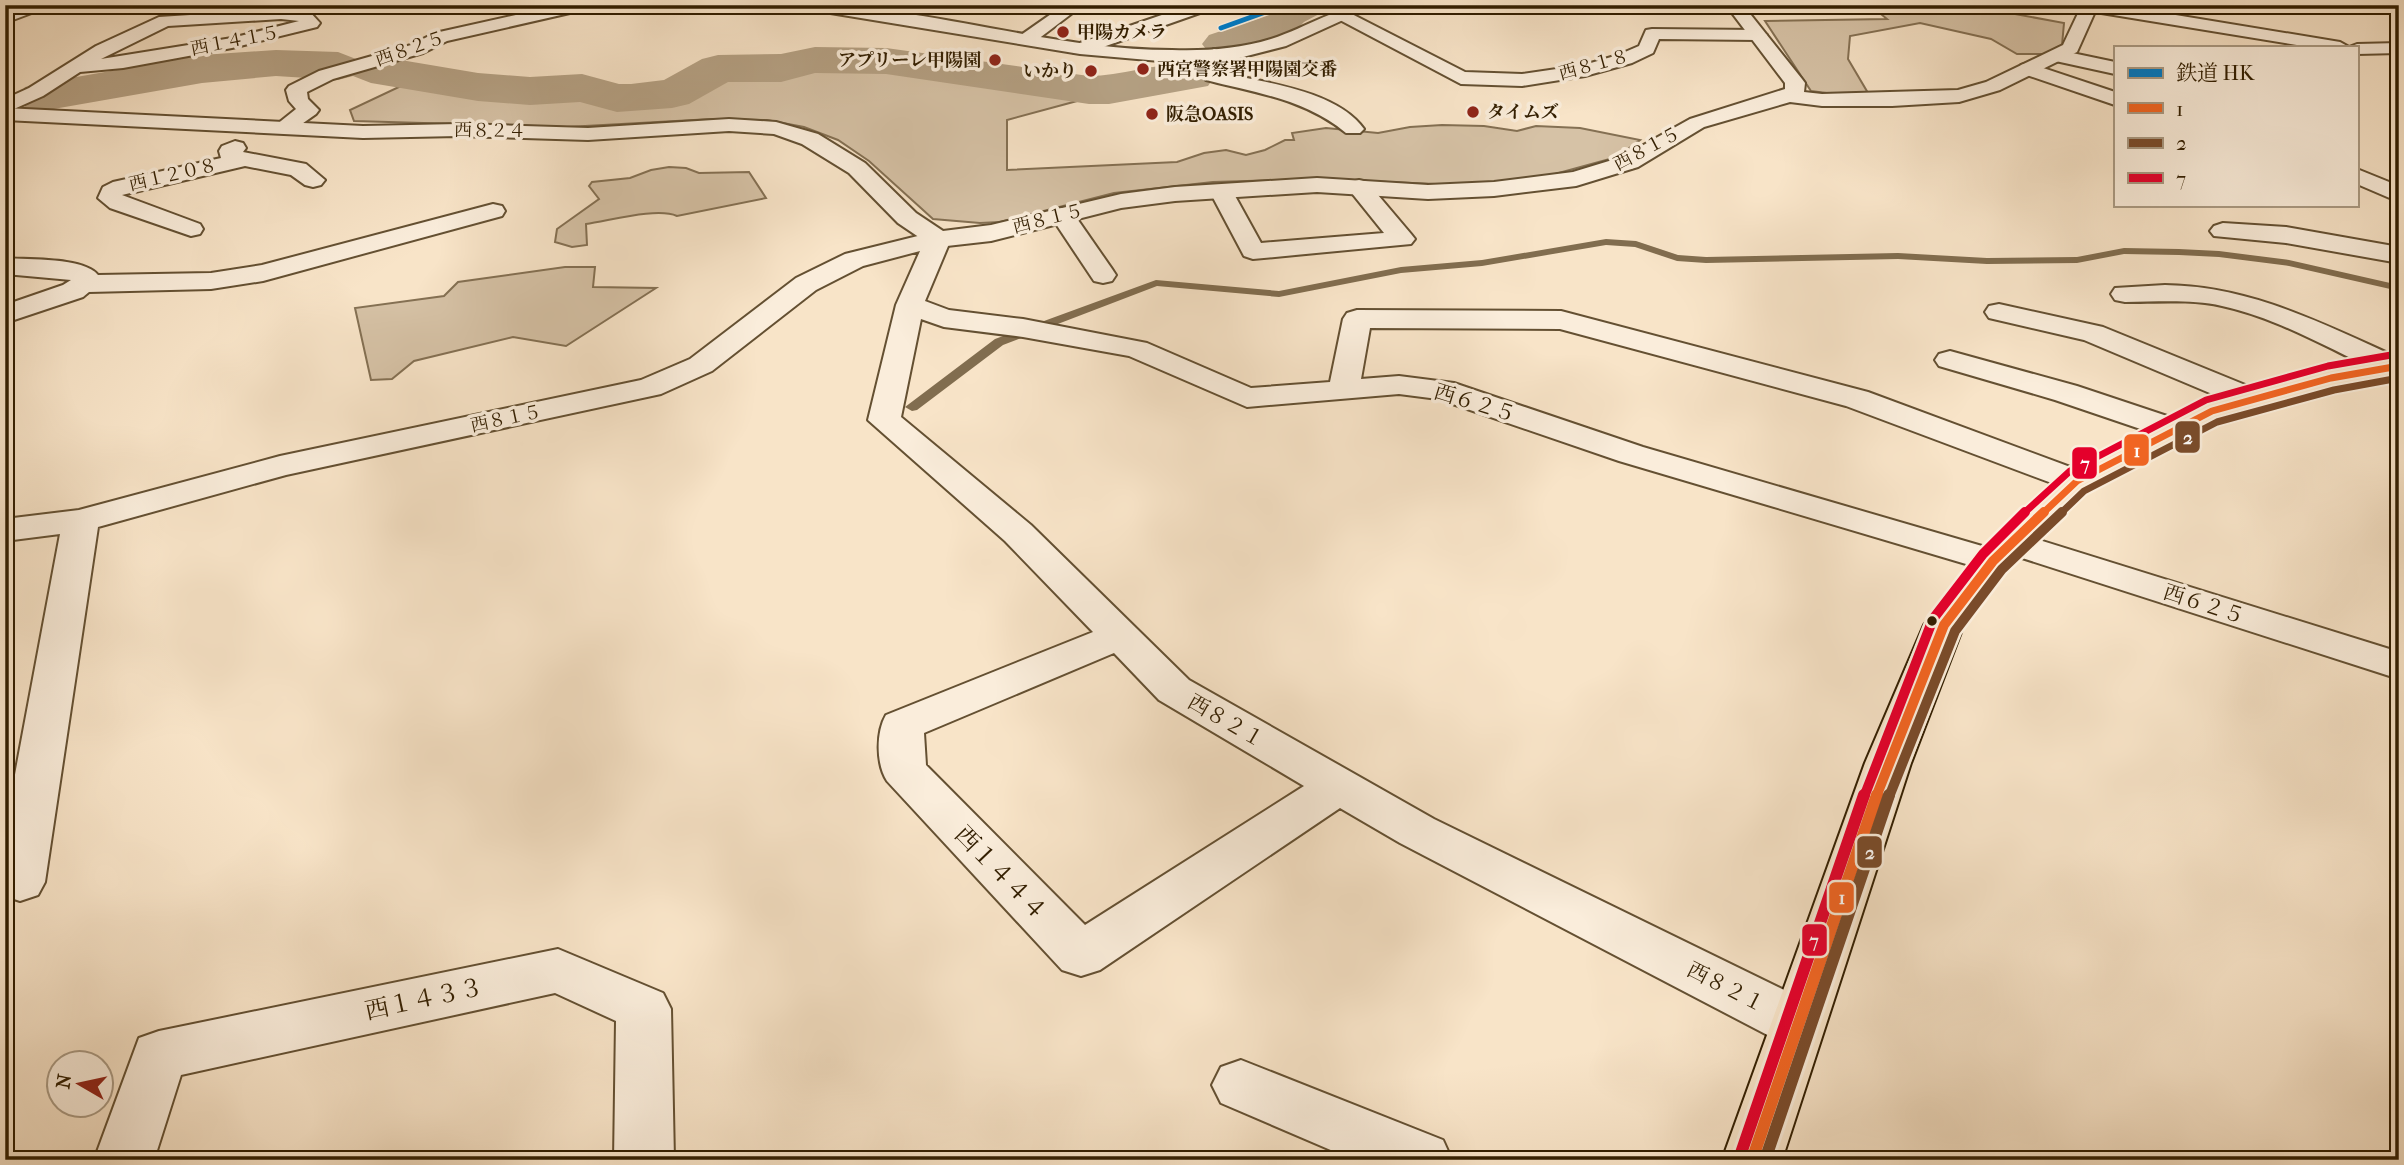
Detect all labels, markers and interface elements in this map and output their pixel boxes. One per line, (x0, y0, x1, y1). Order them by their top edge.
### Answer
street label: 西１４１５ (189, 22, 281, 60)
place label: 甲陽カメラ (1077, 22, 1167, 43)
marker: 甲陽カメラ (1055, 24, 1071, 40)
street label: 西８２５ (373, 27, 447, 71)
street label: 西８１８ (1557, 46, 1631, 84)
legend (2114, 46, 2358, 206)
place label: アプリーレ甲陽園 (838, 50, 981, 71)
marker: アプリーレ甲陽園 (987, 52, 1003, 68)
place label: 西宮警察署甲陽園交番 (1157, 59, 1337, 80)
place label: いかり (1023, 61, 1077, 82)
marker: 西宮警察署甲陽園交番 (1135, 61, 1151, 77)
text: 鉄道 HK (2176, 61, 2256, 85)
marker: いかり (1083, 63, 1099, 79)
text: 1 (2176, 97, 2184, 121)
place label: タイムズ (1487, 102, 1559, 123)
place label: 阪急OASIS (1166, 104, 1253, 125)
marker: タイムズ (1465, 104, 1481, 120)
marker: 阪急OASIS (1144, 106, 1160, 122)
street label: 西８２４ (454, 120, 526, 142)
street label: 西８１５ (1610, 123, 1684, 175)
text: 2 (2176, 131, 2187, 155)
street label: 西１２０８ (127, 155, 219, 195)
text: 7 (2176, 167, 2186, 191)
street label: 西８１５ (1011, 200, 1085, 238)
street label: 西６２５ (1431, 379, 1519, 427)
street label: 西８１５ (469, 401, 543, 437)
line badge: 2 (2174, 420, 2201, 454)
text: 2 (2183, 427, 2193, 449)
line badge: 1 (2123, 433, 2150, 467)
text: 1 (2134, 440, 2140, 462)
line badge: 7 (2071, 446, 2098, 480)
text: 7 (2079, 453, 2090, 475)
street label: 西６２５ (2160, 580, 2248, 628)
unlabelled marker (1925, 614, 1939, 628)
street label: 西８２１ (1184, 690, 1268, 752)
street label: 西１４４４ (949, 820, 1053, 926)
line badge: 2 (1856, 835, 1883, 869)
text: 2 (1865, 842, 1875, 864)
line badge: 1 (1828, 881, 1855, 914)
text: 1 (1839, 887, 1845, 909)
line badge: 7 (1801, 923, 1828, 957)
text: 7 (1808, 930, 1819, 952)
street label: 西８２１ (1683, 957, 1769, 1017)
street label: 西１４３３ (362, 973, 486, 1025)
north arrow (46, 1050, 116, 1120)
text: N (52, 1072, 76, 1090)

